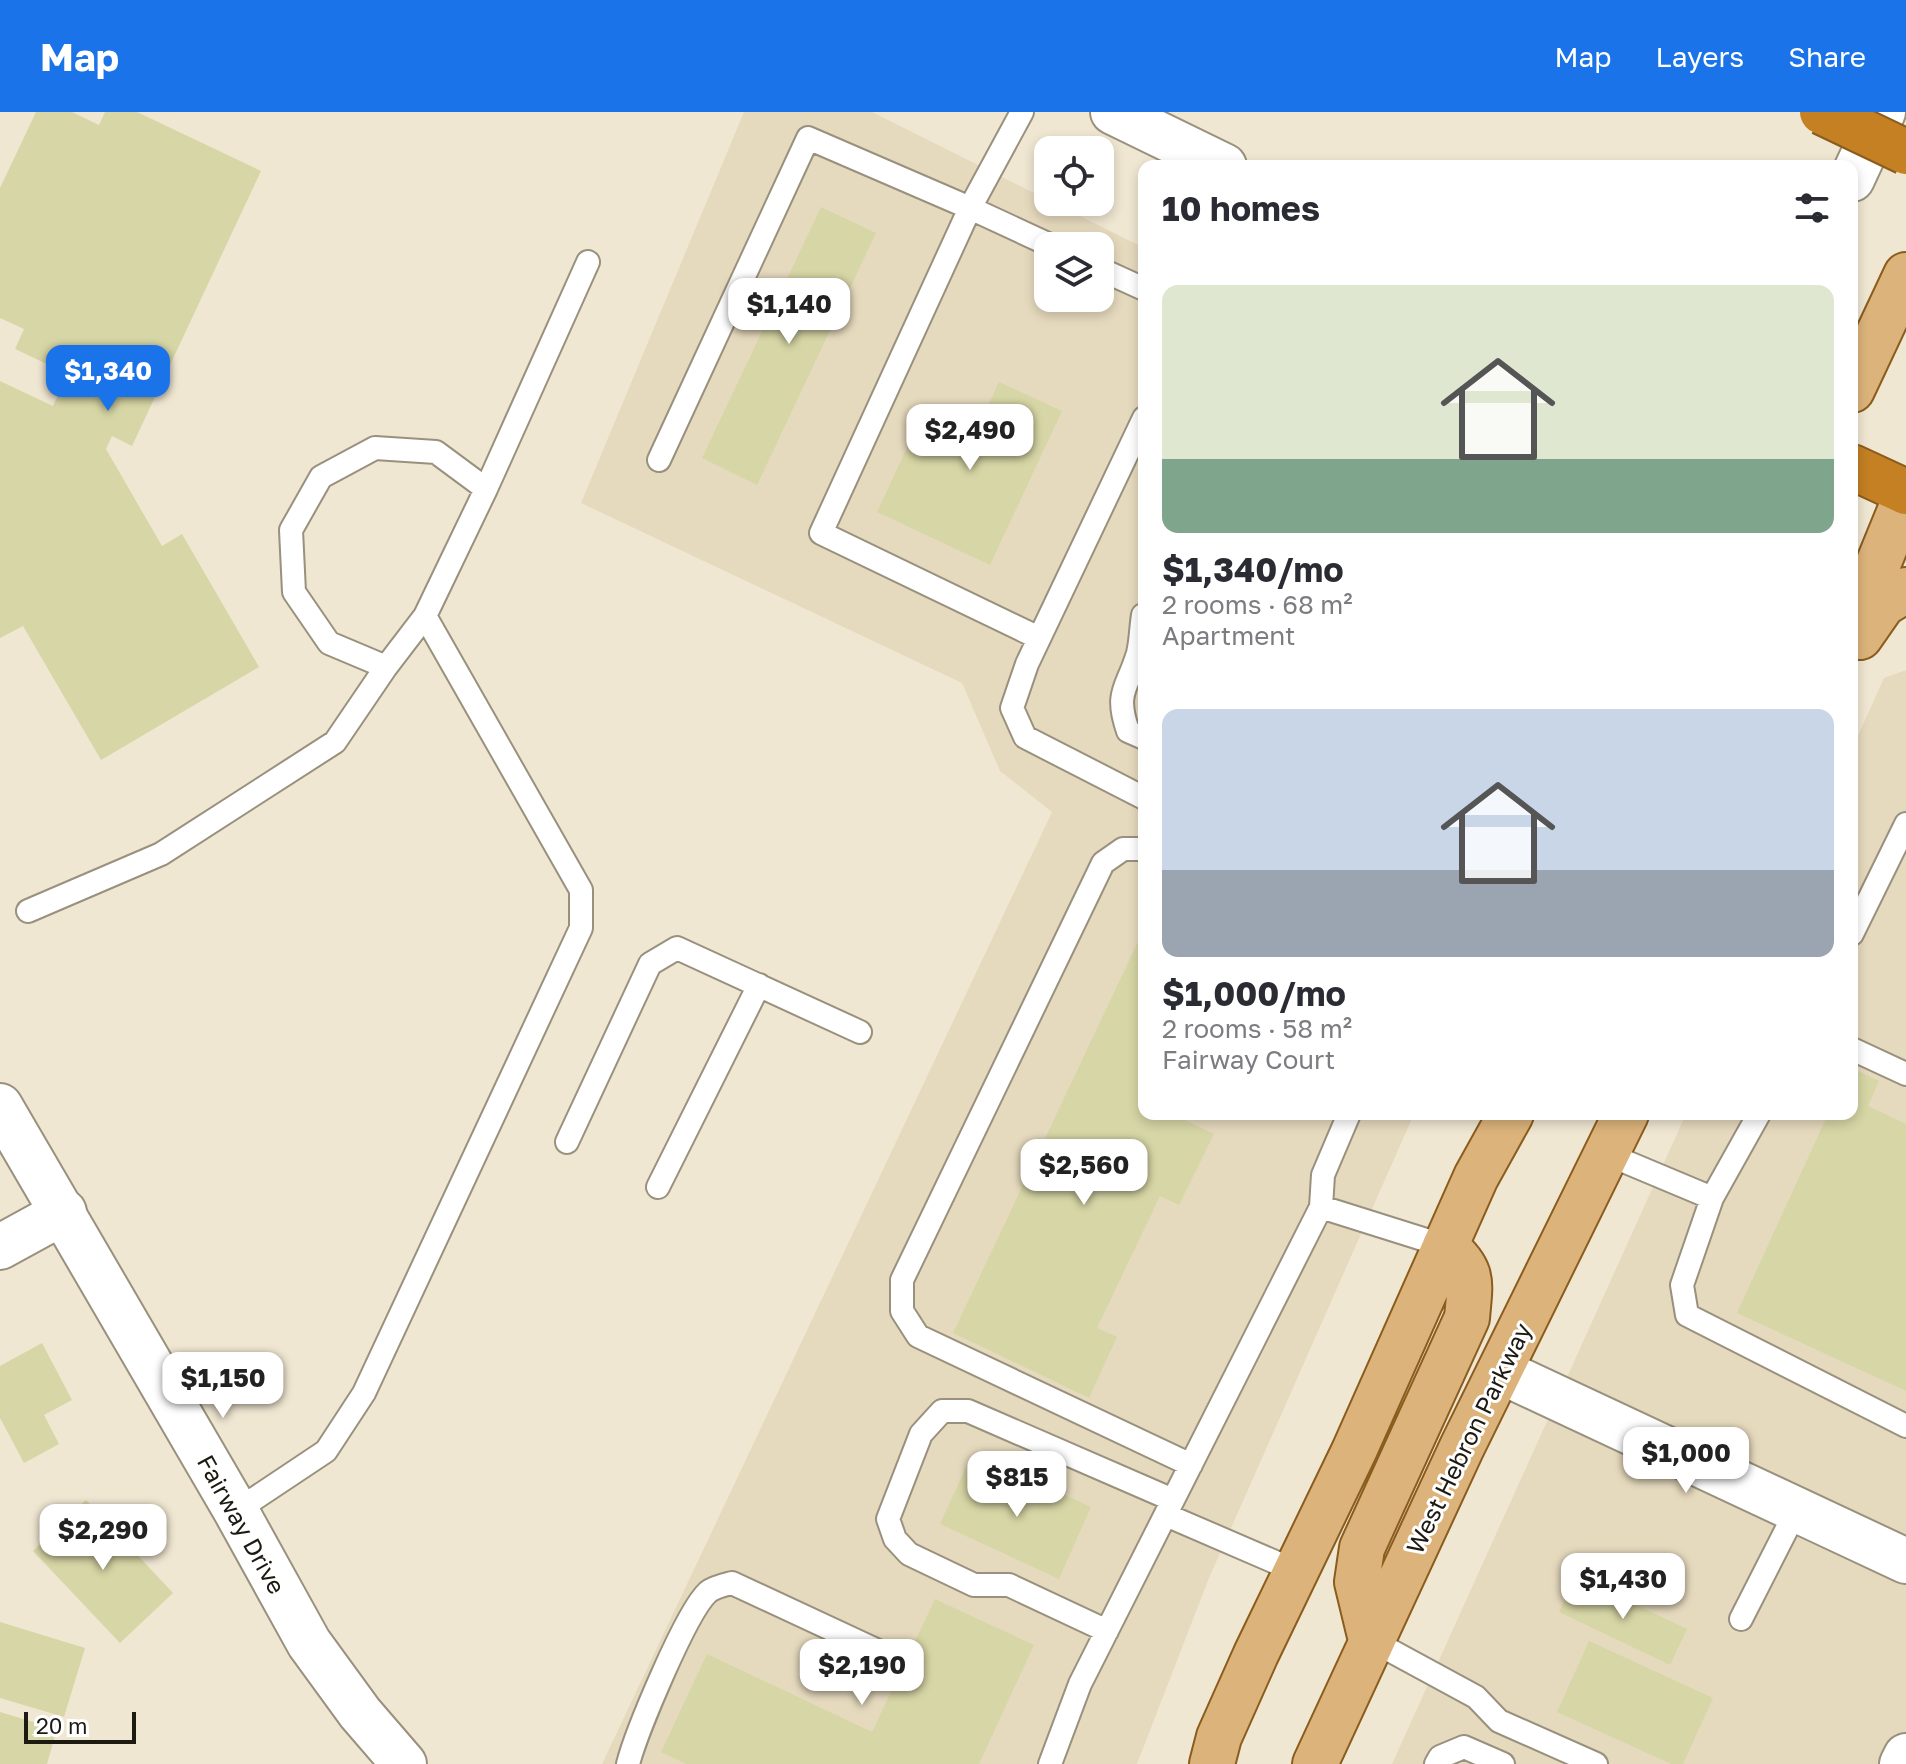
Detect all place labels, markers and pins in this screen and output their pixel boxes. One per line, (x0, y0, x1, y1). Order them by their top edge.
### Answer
pin: $1,140 (724, 278, 854, 346)
pin: $1,340 (43, 345, 173, 413)
pin: $2,490 (905, 404, 1035, 472)
pin: $2,560 (1019, 1139, 1149, 1207)
pin: $1,150 (158, 1352, 288, 1420)
pin: $1,000 (1621, 1427, 1751, 1495)
pin: $815 (970, 1451, 1064, 1519)
pin: $2,290 (38, 1504, 168, 1572)
pin: $1,430 (1558, 1553, 1688, 1621)
pin: $2,190 (797, 1639, 927, 1707)

